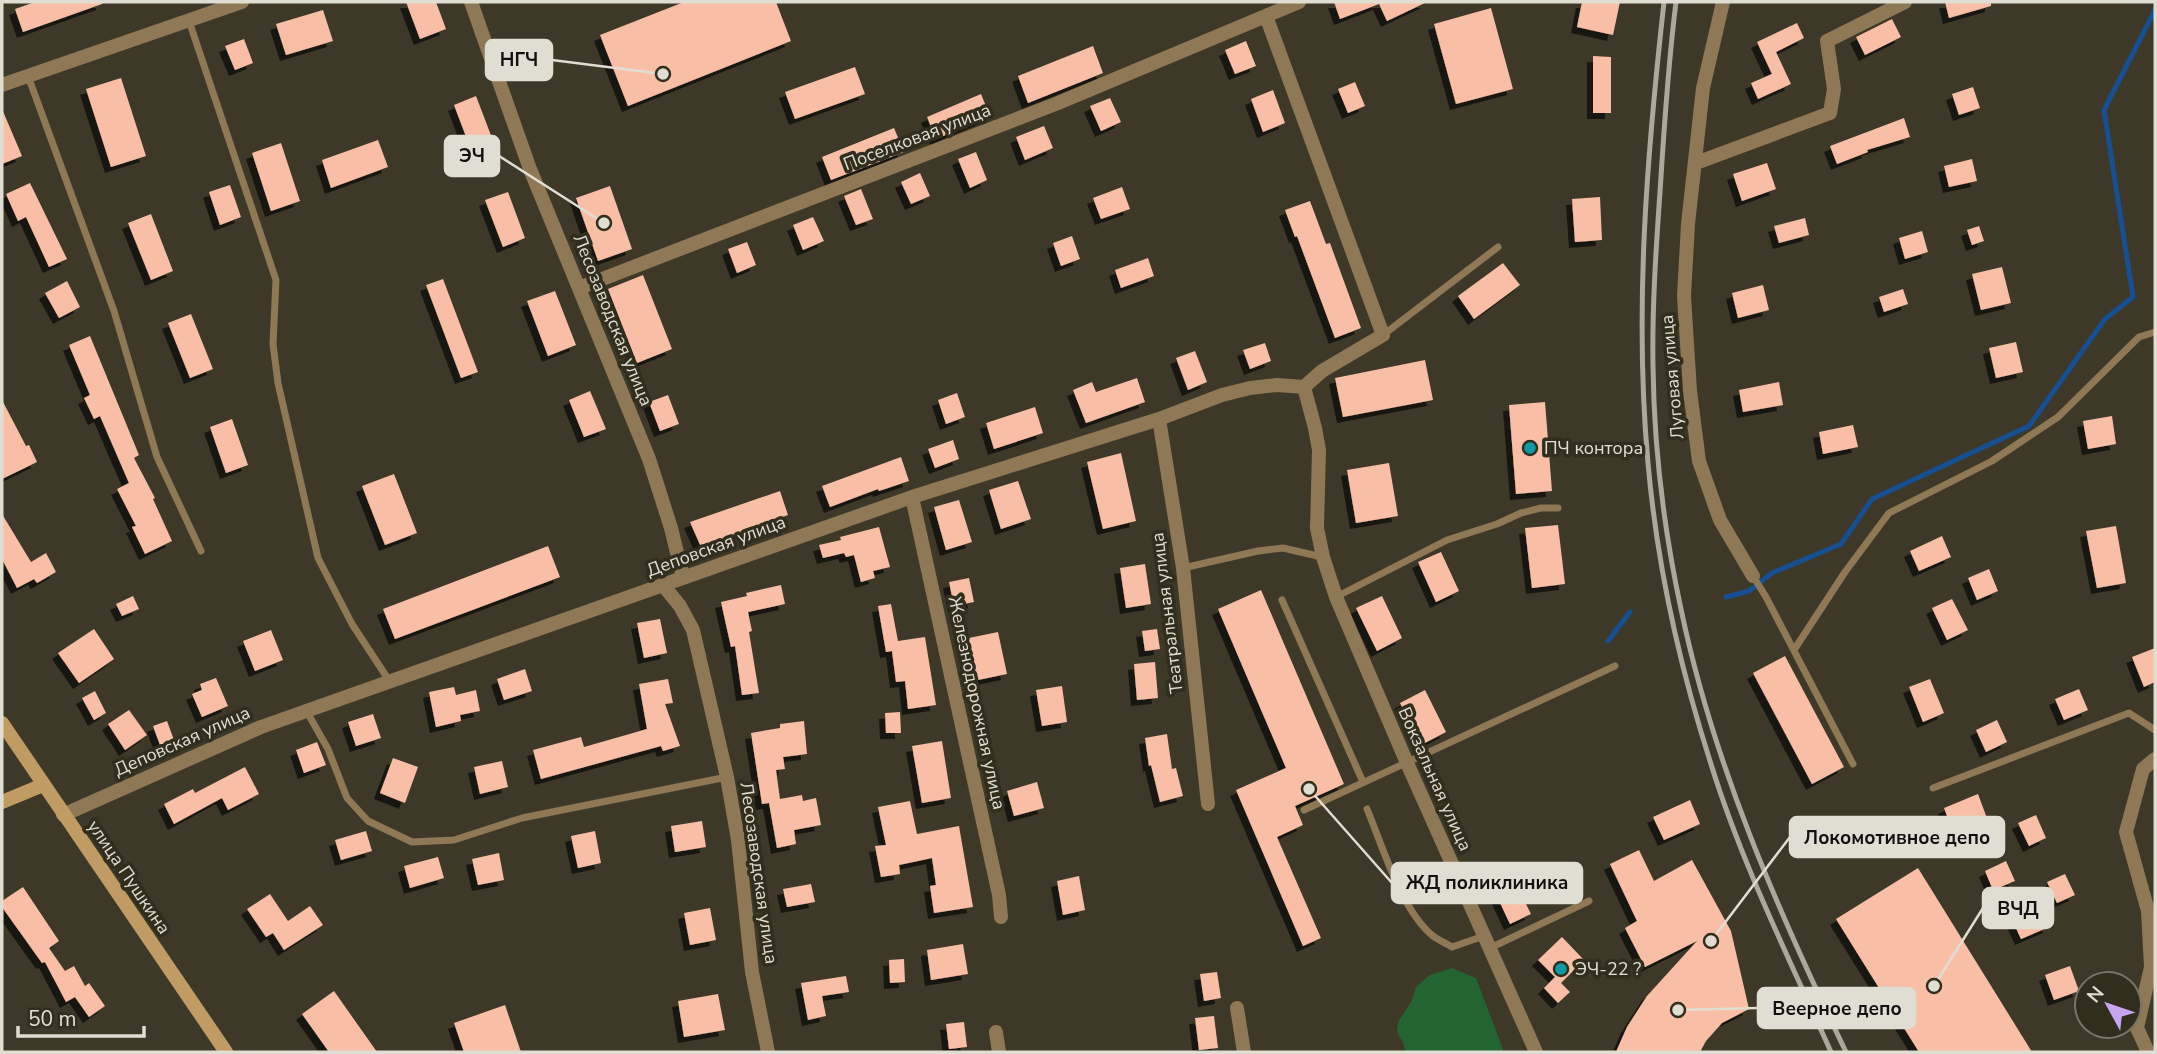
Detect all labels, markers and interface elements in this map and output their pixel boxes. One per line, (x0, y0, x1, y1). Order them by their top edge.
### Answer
callout: НГЧ (486, 40, 552, 80)
text: НГЧ (500, 47, 538, 73)
street label: Поселковая улица (840, 98, 994, 176)
callout: ЭЧ (445, 136, 499, 176)
text: ЭЧ (459, 143, 485, 169)
street label: Лесозаводская улица (568, 231, 658, 409)
street label: Луговая улица (1655, 314, 1689, 440)
place label: ПЧ контора (1544, 436, 1643, 460)
marker: ПЧ контора (1522, 440, 1538, 456)
street label: Деповская улица (643, 510, 789, 582)
street label: Театральная улица (1145, 531, 1189, 695)
street label: Железнодорожная улица (943, 594, 1011, 812)
street label: Деповская улица (110, 700, 254, 782)
street label: Вокзальная улица (1392, 703, 1478, 855)
street label: Лесозаводская улица (734, 781, 784, 965)
street label: улица Пушкина (82, 815, 176, 939)
callout: Локомотивное депо (1790, 817, 2004, 857)
text: Локомотивное депо (1804, 825, 1990, 851)
callout: ЖД поликлиника (1392, 863, 1582, 903)
text: ЖД поликлиника (1406, 870, 1568, 896)
callout: ВЧД (1983, 888, 2053, 928)
text: ВЧД (1997, 896, 2039, 922)
place label: ЭЧ-22 ? (1575, 957, 1641, 981)
marker: ЭЧ-22 ? (1553, 961, 1569, 977)
north arrow (2073, 970, 2143, 1040)
text: N (2081, 981, 2110, 1009)
callout: Веерное депо (1758, 988, 1915, 1028)
scale bar (18, 995, 144, 1038)
text: Веерное депо (1772, 996, 1902, 1022)
text: 50 m (28, 1005, 77, 1033)

